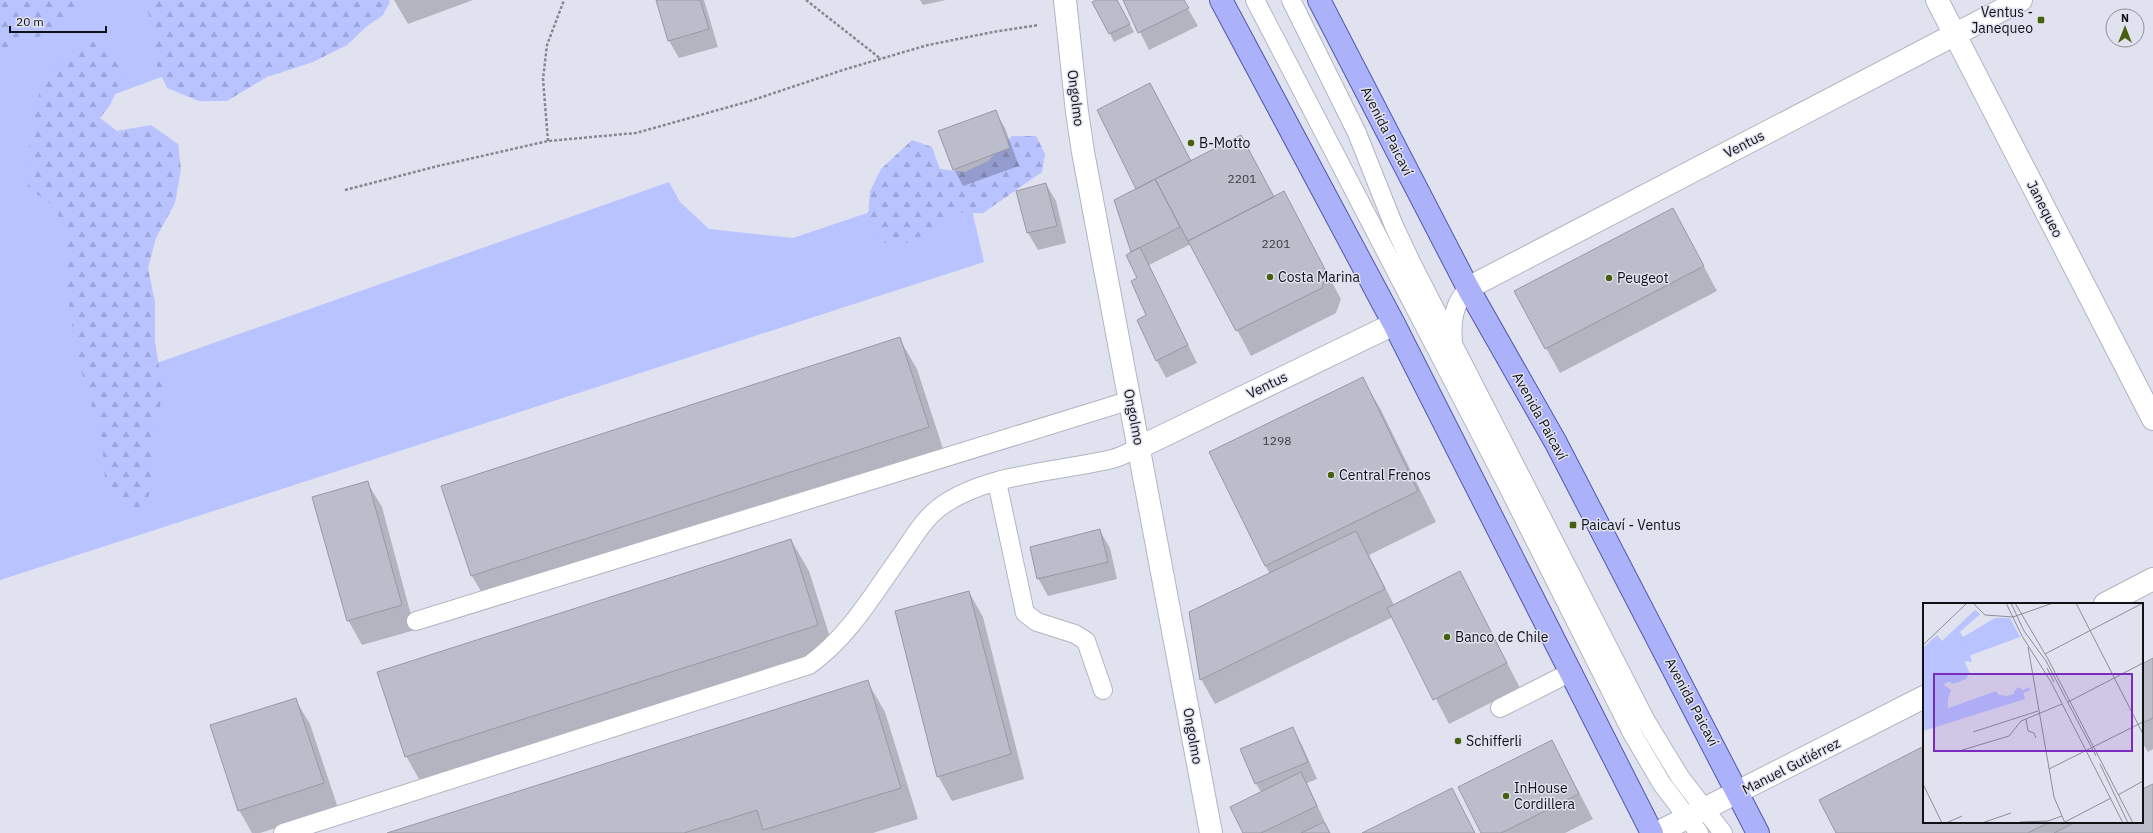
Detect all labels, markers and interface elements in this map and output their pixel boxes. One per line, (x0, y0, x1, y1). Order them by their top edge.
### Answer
place label: Ventus - Janequeo (1971, 3, 2033, 37)
scale bar (10, 8, 106, 34)
north arrow (2105, 8, 2145, 48)
text: N (2121, 11, 2129, 25)
text: 20 m (16, 14, 44, 29)
marker: Ventus - Janequeo (2036, 15, 2046, 25)
street label: Ongolmo (1064, 69, 1088, 127)
street label: Avenida Paicaví (1357, 83, 1417, 179)
street label: Ventus (1721, 126, 1768, 162)
place label: B-Motto (1199, 134, 1251, 152)
marker: B-Motto (1186, 138, 1196, 148)
house number: 2201 (1228, 171, 1256, 186)
street label: Janequeo (2023, 177, 2067, 241)
house number: 2201 (1262, 236, 1290, 251)
place label: Costa Marina (1278, 268, 1360, 286)
place label: Peugeot (1617, 269, 1669, 287)
marker: Costa Marina (1265, 272, 1275, 282)
marker: Peugeot (1604, 273, 1614, 283)
street label: Ventus (1244, 367, 1291, 403)
street label: Avenida Paicaví (1508, 369, 1572, 463)
street label: Ongolmo (1120, 387, 1148, 447)
house number: 1298 (1263, 433, 1291, 448)
place label: Central Frenos (1339, 466, 1431, 484)
marker: Central Frenos (1326, 470, 1336, 480)
place label: Paicaví - Ventus (1581, 516, 1681, 534)
marker: Paicaví - Ventus (1568, 520, 1578, 530)
inset map (1923, 603, 2143, 823)
place label: Banco de Chile (1455, 628, 1549, 646)
marker: Banco de Chile (1442, 632, 1452, 642)
street label: Avenida Paicaví (1661, 655, 1723, 750)
street label: Ongolmo (1179, 706, 1207, 766)
place label: Schifferli (1466, 732, 1522, 750)
street label: Manuel Gutiérrez (1739, 733, 1843, 798)
marker: Schifferli (1453, 736, 1463, 746)
place label: InHouse Cordillera (1514, 779, 1576, 813)
marker: InHouse Cordillera (1501, 791, 1511, 801)

